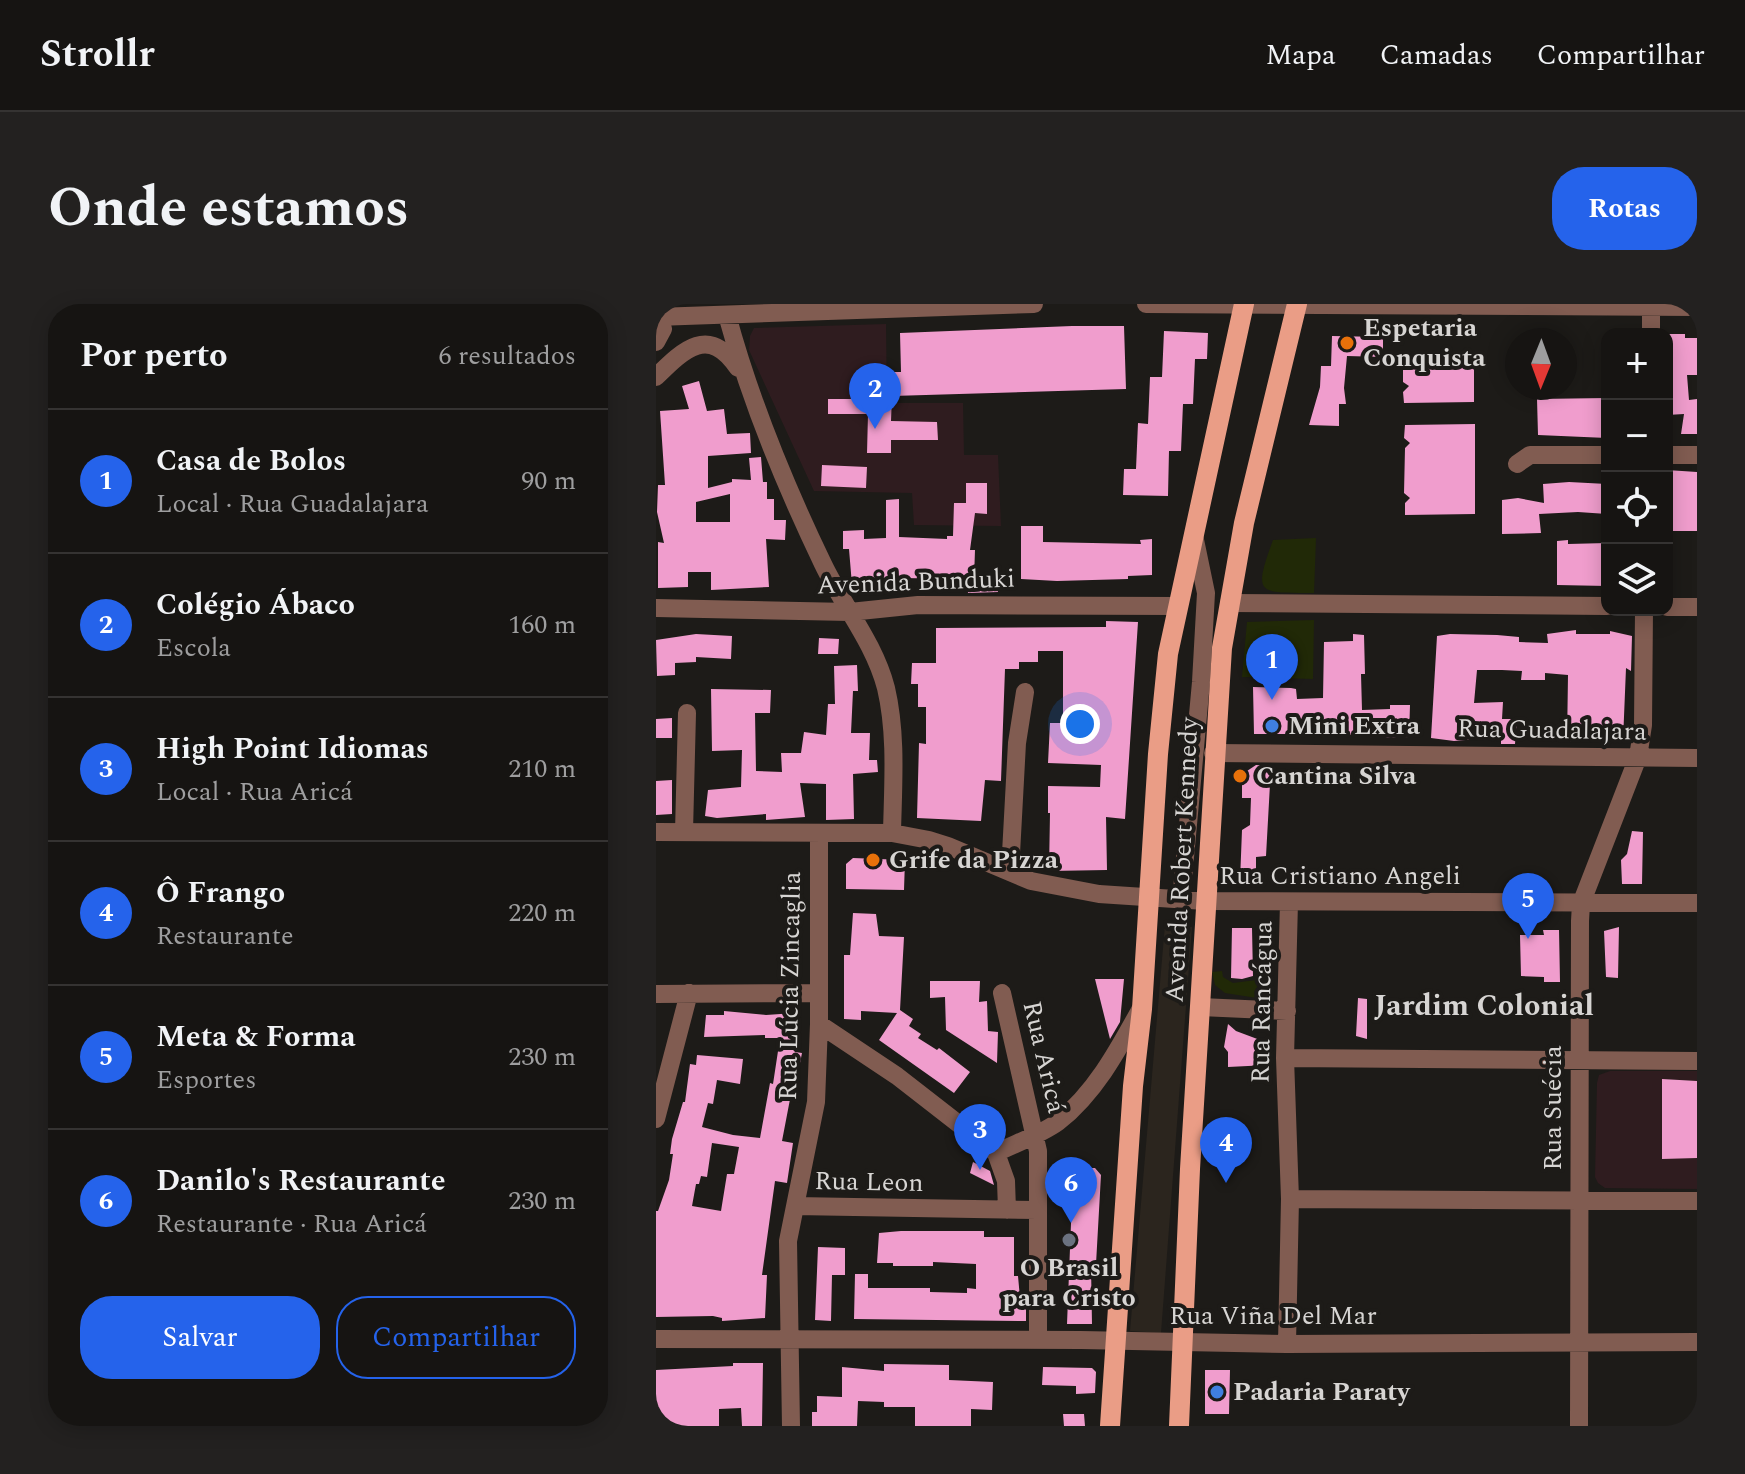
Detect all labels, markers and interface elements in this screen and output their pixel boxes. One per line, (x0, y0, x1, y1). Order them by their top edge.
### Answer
text: Strollr (40, 26, 155, 84)
text: Mapa (1265, 34, 1336, 77)
text: Camadas (1380, 34, 1493, 77)
text: Compartilhar (1537, 34, 1705, 77)
text: Onde estamos (48, 166, 409, 251)
button: Rotas (1552, 167, 1697, 250)
place label: Espetaria Conquista (1363, 308, 1486, 378)
north arrow (1505, 328, 1577, 400)
map controls (1601, 328, 1673, 616)
button: + (1601, 328, 1673, 400)
text: Por perto (80, 330, 228, 382)
marker: Espetaria Conquista (1338, 334, 1356, 352)
text: 6 resultados (438, 336, 576, 376)
pin: 2 (849, 363, 901, 429)
button: − (1601, 400, 1673, 472)
text: Casa de Bolos (156, 438, 346, 484)
text: 1 (99, 461, 113, 501)
text: 90 m (521, 461, 576, 501)
button: locate (1601, 472, 1673, 544)
text: Local · Rua Guadalajara (156, 484, 429, 524)
button: layers (1601, 544, 1673, 616)
street label: Avenida Bunduki (816, 559, 1016, 605)
text: Colégio Ábaco (156, 582, 355, 628)
text: 2 (99, 605, 113, 645)
text: 160 m (508, 605, 576, 645)
text: Escola (156, 628, 231, 668)
pin: 1 (1246, 634, 1298, 700)
your location (1060, 704, 1100, 744)
place label: Mini Extra (1288, 706, 1421, 746)
street label: Rua Guadalajara (1457, 708, 1648, 752)
street label: Avenida Robert Kennedy (1155, 715, 1210, 1004)
marker: Mini Extra (1263, 717, 1281, 735)
text: High Point Idiomas (156, 726, 429, 772)
text: 3 (99, 749, 113, 789)
text: 210 m (508, 749, 576, 789)
place label: Cantina Silva (1256, 756, 1417, 796)
marker: Cantina Silva (1231, 767, 1249, 785)
text: Local · Rua Aricá (156, 772, 353, 812)
place label: Grife da Pizza (889, 840, 1059, 880)
marker: Grife da Pizza (864, 851, 882, 869)
street label: Rua Cristiano Angeli (1219, 856, 1461, 896)
text: Ô Frango (156, 870, 285, 916)
street label: Rua Lúcia Zincaglia (768, 871, 812, 1101)
pin: 5 (1502, 873, 1554, 939)
text: 4 (99, 893, 113, 933)
text: 220 m (508, 893, 576, 933)
text: Restaurante (156, 916, 293, 956)
street label: Rua Rancágua (1241, 920, 1283, 1084)
district label: Jardim Colonial (1374, 983, 1594, 1029)
street label: Rua Aricá (1012, 997, 1076, 1117)
text: Meta & Forma (156, 1014, 356, 1060)
text: 5 (99, 1037, 113, 1077)
text: 230 m (508, 1037, 576, 1077)
street label: Rua Suécia (1533, 1045, 1573, 1171)
text: Esportes (156, 1060, 256, 1100)
pin: 3 (954, 1104, 1006, 1170)
pin: 4 (1200, 1117, 1252, 1183)
pin: 6 (1045, 1157, 1097, 1223)
text: Danilo's Restaurante (156, 1158, 446, 1204)
street label: Rua Leon (814, 1161, 924, 1203)
text: 6 (99, 1181, 113, 1221)
text: 230 m (508, 1181, 576, 1221)
text: Restaurante · Rua Aricá (156, 1204, 427, 1244)
marker: O Brasil para Cristo (1060, 1231, 1078, 1249)
place label: O Brasil para Cristo (1002, 1248, 1136, 1318)
button: Salvar (80, 1296, 320, 1379)
button: Compartilhar (336, 1296, 576, 1379)
street label: Rua Viña Del Mar (1169, 1296, 1377, 1336)
place label: Padaria Paraty (1233, 1372, 1411, 1412)
marker: Padaria Paraty (1208, 1383, 1226, 1401)

